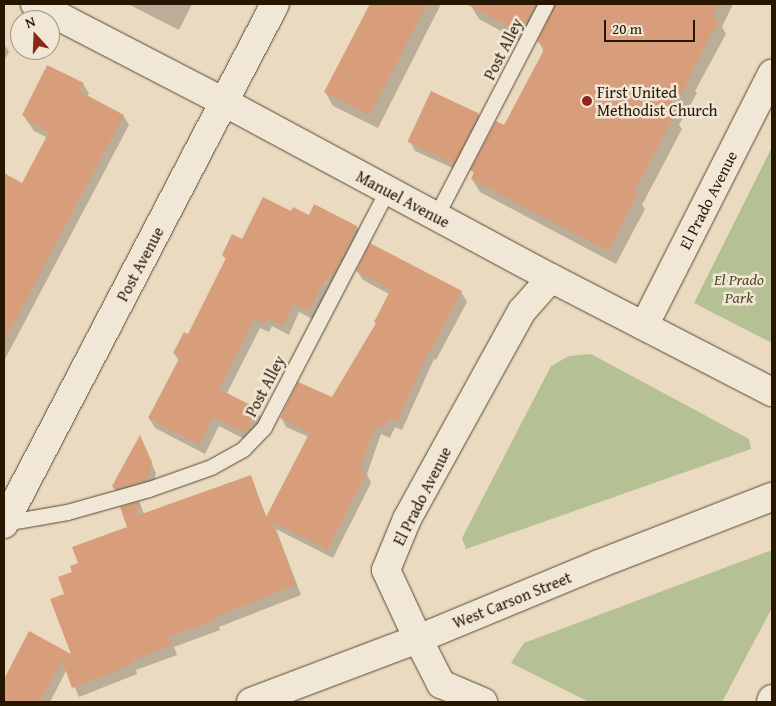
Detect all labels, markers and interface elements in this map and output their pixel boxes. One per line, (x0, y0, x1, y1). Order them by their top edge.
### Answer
north arrow (10, 10, 60, 60)
scale bar (606, 10, 697, 42)
text: N (22, 11, 38, 33)
street label: Post Alley (479, 15, 527, 83)
text: 20 m (612, 18, 642, 39)
place label: First United Methodist Church (597, 82, 718, 120)
marker: First United Methodist Church (581, 95, 593, 107)
street label: El Prado Avenue (675, 147, 741, 253)
street label: Manuel Avenue (353, 166, 453, 232)
street label: Post Avenue (112, 224, 168, 304)
park label: El Prado Park (714, 269, 764, 307)
street label: Post Alley (241, 352, 289, 420)
street label: El Prado Avenue (389, 443, 455, 549)
street label: West Carson Street (450, 567, 574, 633)

